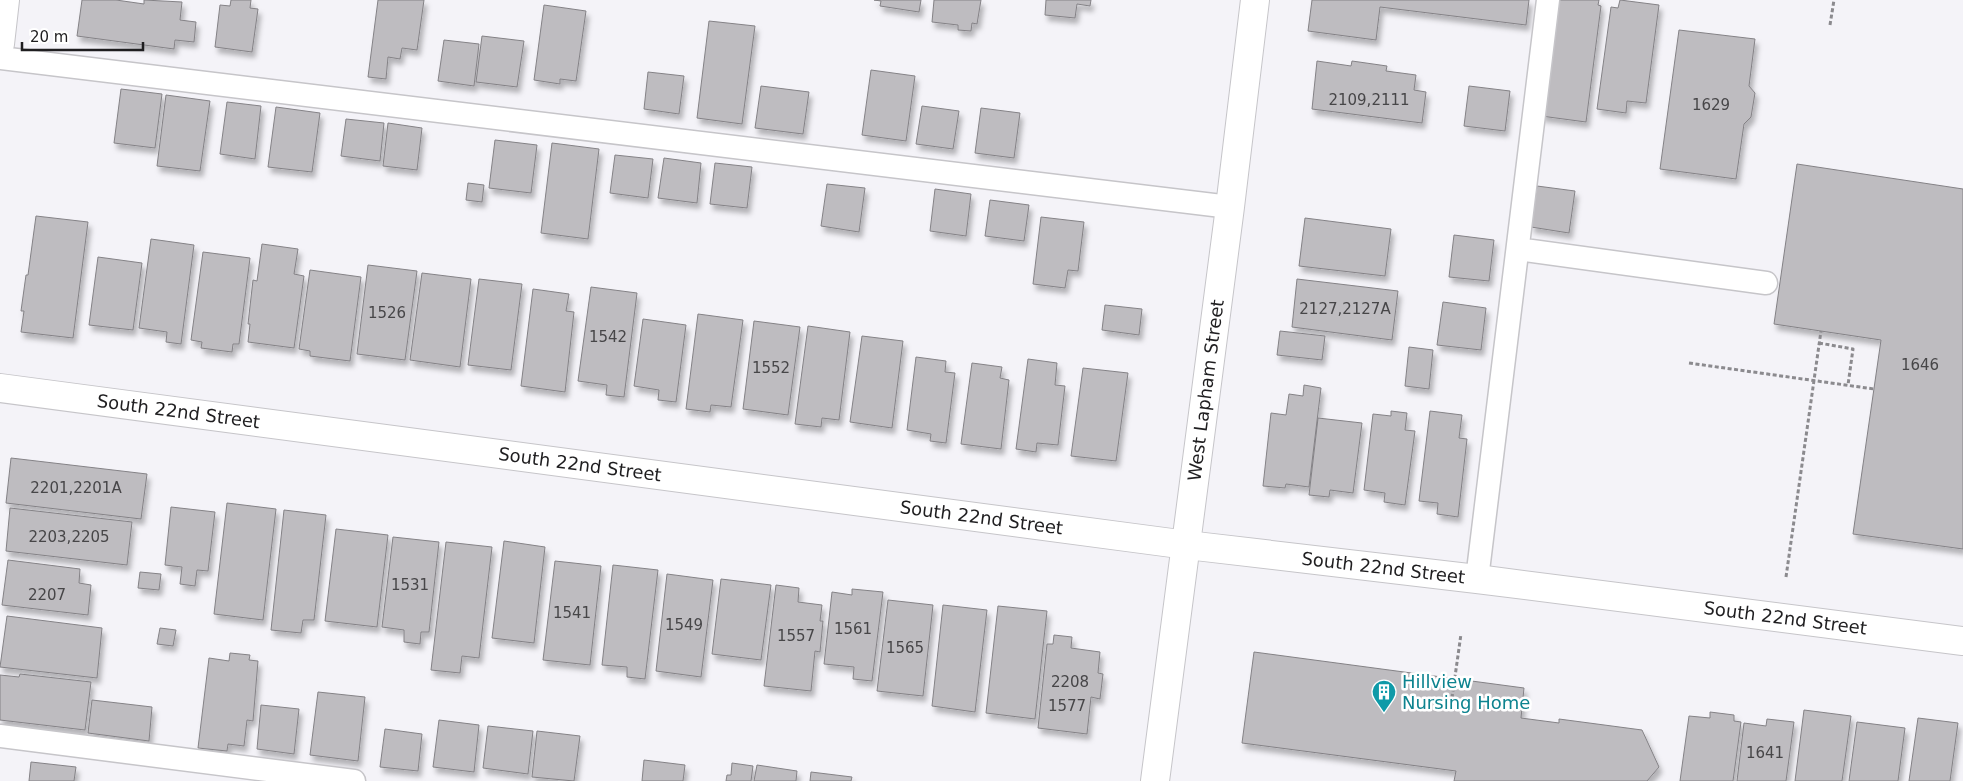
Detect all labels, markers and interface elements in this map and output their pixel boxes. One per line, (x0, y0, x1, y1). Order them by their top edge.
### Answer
scale bar (22, 20, 144, 52)
text: 20 m (30, 28, 68, 46)
house number: 2109,2111 (1328, 91, 1410, 109)
house number: 1629 (1692, 96, 1730, 114)
street label: West Lapham Street (1183, 298, 1228, 482)
house number: 2127,2127A (1299, 300, 1391, 318)
house number: 1526 (368, 304, 406, 322)
house number: 1542 (589, 328, 627, 346)
house number: 1646 (1901, 356, 1939, 374)
house number: 1552 (752, 359, 790, 377)
street label: South 22nd Street (96, 390, 261, 432)
street label: South 22nd Street (497, 443, 663, 485)
house number: 2201,2201A (30, 479, 122, 497)
street label: South 22nd Street (899, 496, 1064, 539)
house number: 2203,2205 (28, 528, 110, 546)
street label: South 22nd Street (1301, 548, 1466, 588)
house number: 1531 (391, 576, 429, 594)
house number: 2207 (28, 586, 66, 604)
street label: South 22nd Street (1702, 597, 1868, 639)
house number: 1541 (553, 604, 591, 622)
house number: 1549 (665, 616, 703, 634)
house number: 1561 (834, 620, 872, 638)
house number: 1557 (777, 627, 815, 645)
house number: 1565 (886, 639, 924, 657)
place label: Hillview Nursing Home (1402, 671, 1530, 713)
house number: 2208 (1051, 673, 1089, 691)
building icon: Hillview Nursing Home (1371, 679, 1397, 713)
house number: 1577 (1048, 697, 1086, 715)
house number: 1641 (1746, 744, 1784, 762)

